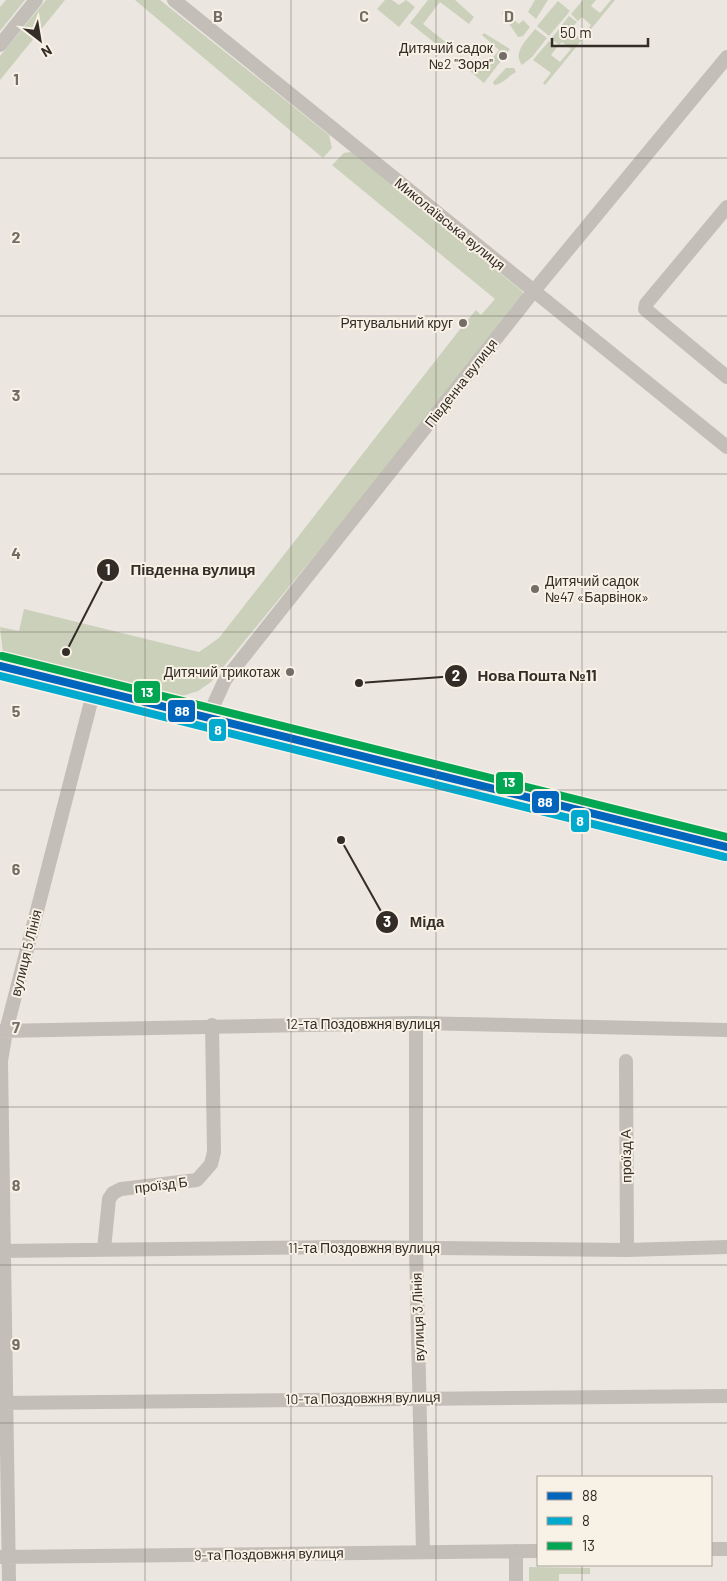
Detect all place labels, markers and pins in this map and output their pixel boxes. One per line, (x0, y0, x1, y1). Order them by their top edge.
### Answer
place label: Дитячий садок №2 "Зоря" (399, 39, 494, 72)
marker: Дитячий садок №2 "Зоря" (497, 50, 509, 62)
place label: Рятувальний круг (340, 314, 453, 331)
marker: Рятувальний круг (457, 317, 469, 329)
callout: Південна вулиця (95, 555, 266, 585)
place label: Дитячий садок №47 «Барвінок» (545, 572, 649, 605)
marker: Дитячий садок №47 «Барвінок» (529, 583, 541, 595)
callout: Нова Пошта №11 (443, 661, 607, 691)
place label: Дитячий трикотаж (164, 663, 281, 680)
marker: Дитячий трикотаж (284, 666, 296, 678)
callout: Міда (374, 907, 454, 937)

